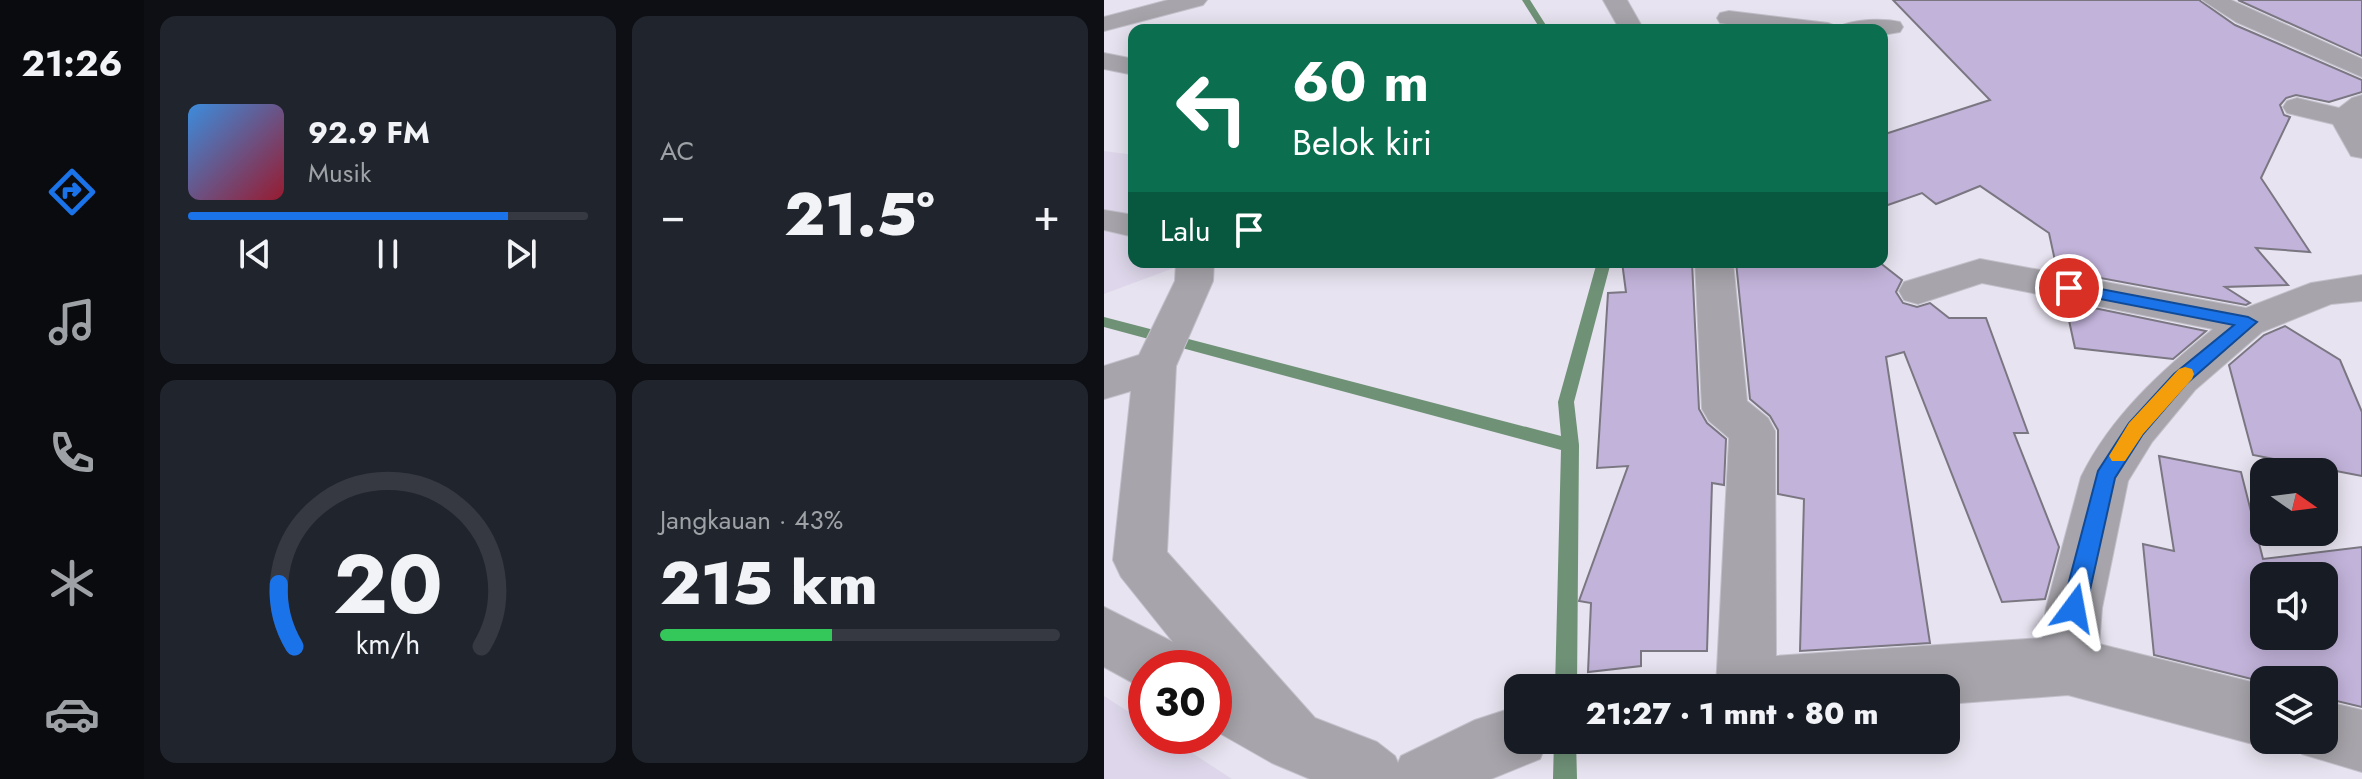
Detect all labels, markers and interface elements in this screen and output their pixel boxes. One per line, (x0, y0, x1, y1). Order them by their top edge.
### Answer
text: 21:26 (21, 37, 123, 89)
text: 60 m (1292, 41, 1429, 122)
icon: left (1160, 56, 1264, 160)
text: 92.9 FM (308, 111, 430, 154)
text: Belok kiri (1292, 116, 1432, 168)
text: AC (660, 132, 694, 170)
text: Musik (308, 154, 371, 192)
icon: directions (44, 164, 100, 220)
text: 21.5° (784, 171, 935, 258)
text: − (660, 183, 686, 247)
text: + (1033, 183, 1060, 247)
icon: arrive (1227, 208, 1271, 252)
text: Lalu (1160, 209, 1211, 252)
icon: previous (233, 232, 277, 276)
icon: pause (366, 232, 410, 276)
icon: next (499, 232, 543, 276)
pin (2035, 254, 2103, 322)
icon: arrive (2047, 266, 2091, 310)
icon: music (44, 294, 100, 350)
icon: phone (44, 425, 100, 481)
north arrow (2250, 458, 2338, 546)
map controls (2250, 458, 2338, 754)
text: Jangkauan · 43% (660, 501, 843, 539)
text: 20 (333, 524, 443, 644)
text: 215 km (660, 540, 878, 627)
icon: climate (44, 555, 100, 611)
button: sound (2250, 562, 2338, 650)
position arrow (2032, 566, 2116, 650)
text: km/h (356, 623, 420, 665)
speed limit sign: 30 (1128, 650, 1232, 754)
button: layers (2250, 666, 2338, 754)
icon: car (44, 686, 100, 742)
text: 21:27 · 1 mnt · 80 m (1586, 692, 1878, 735)

